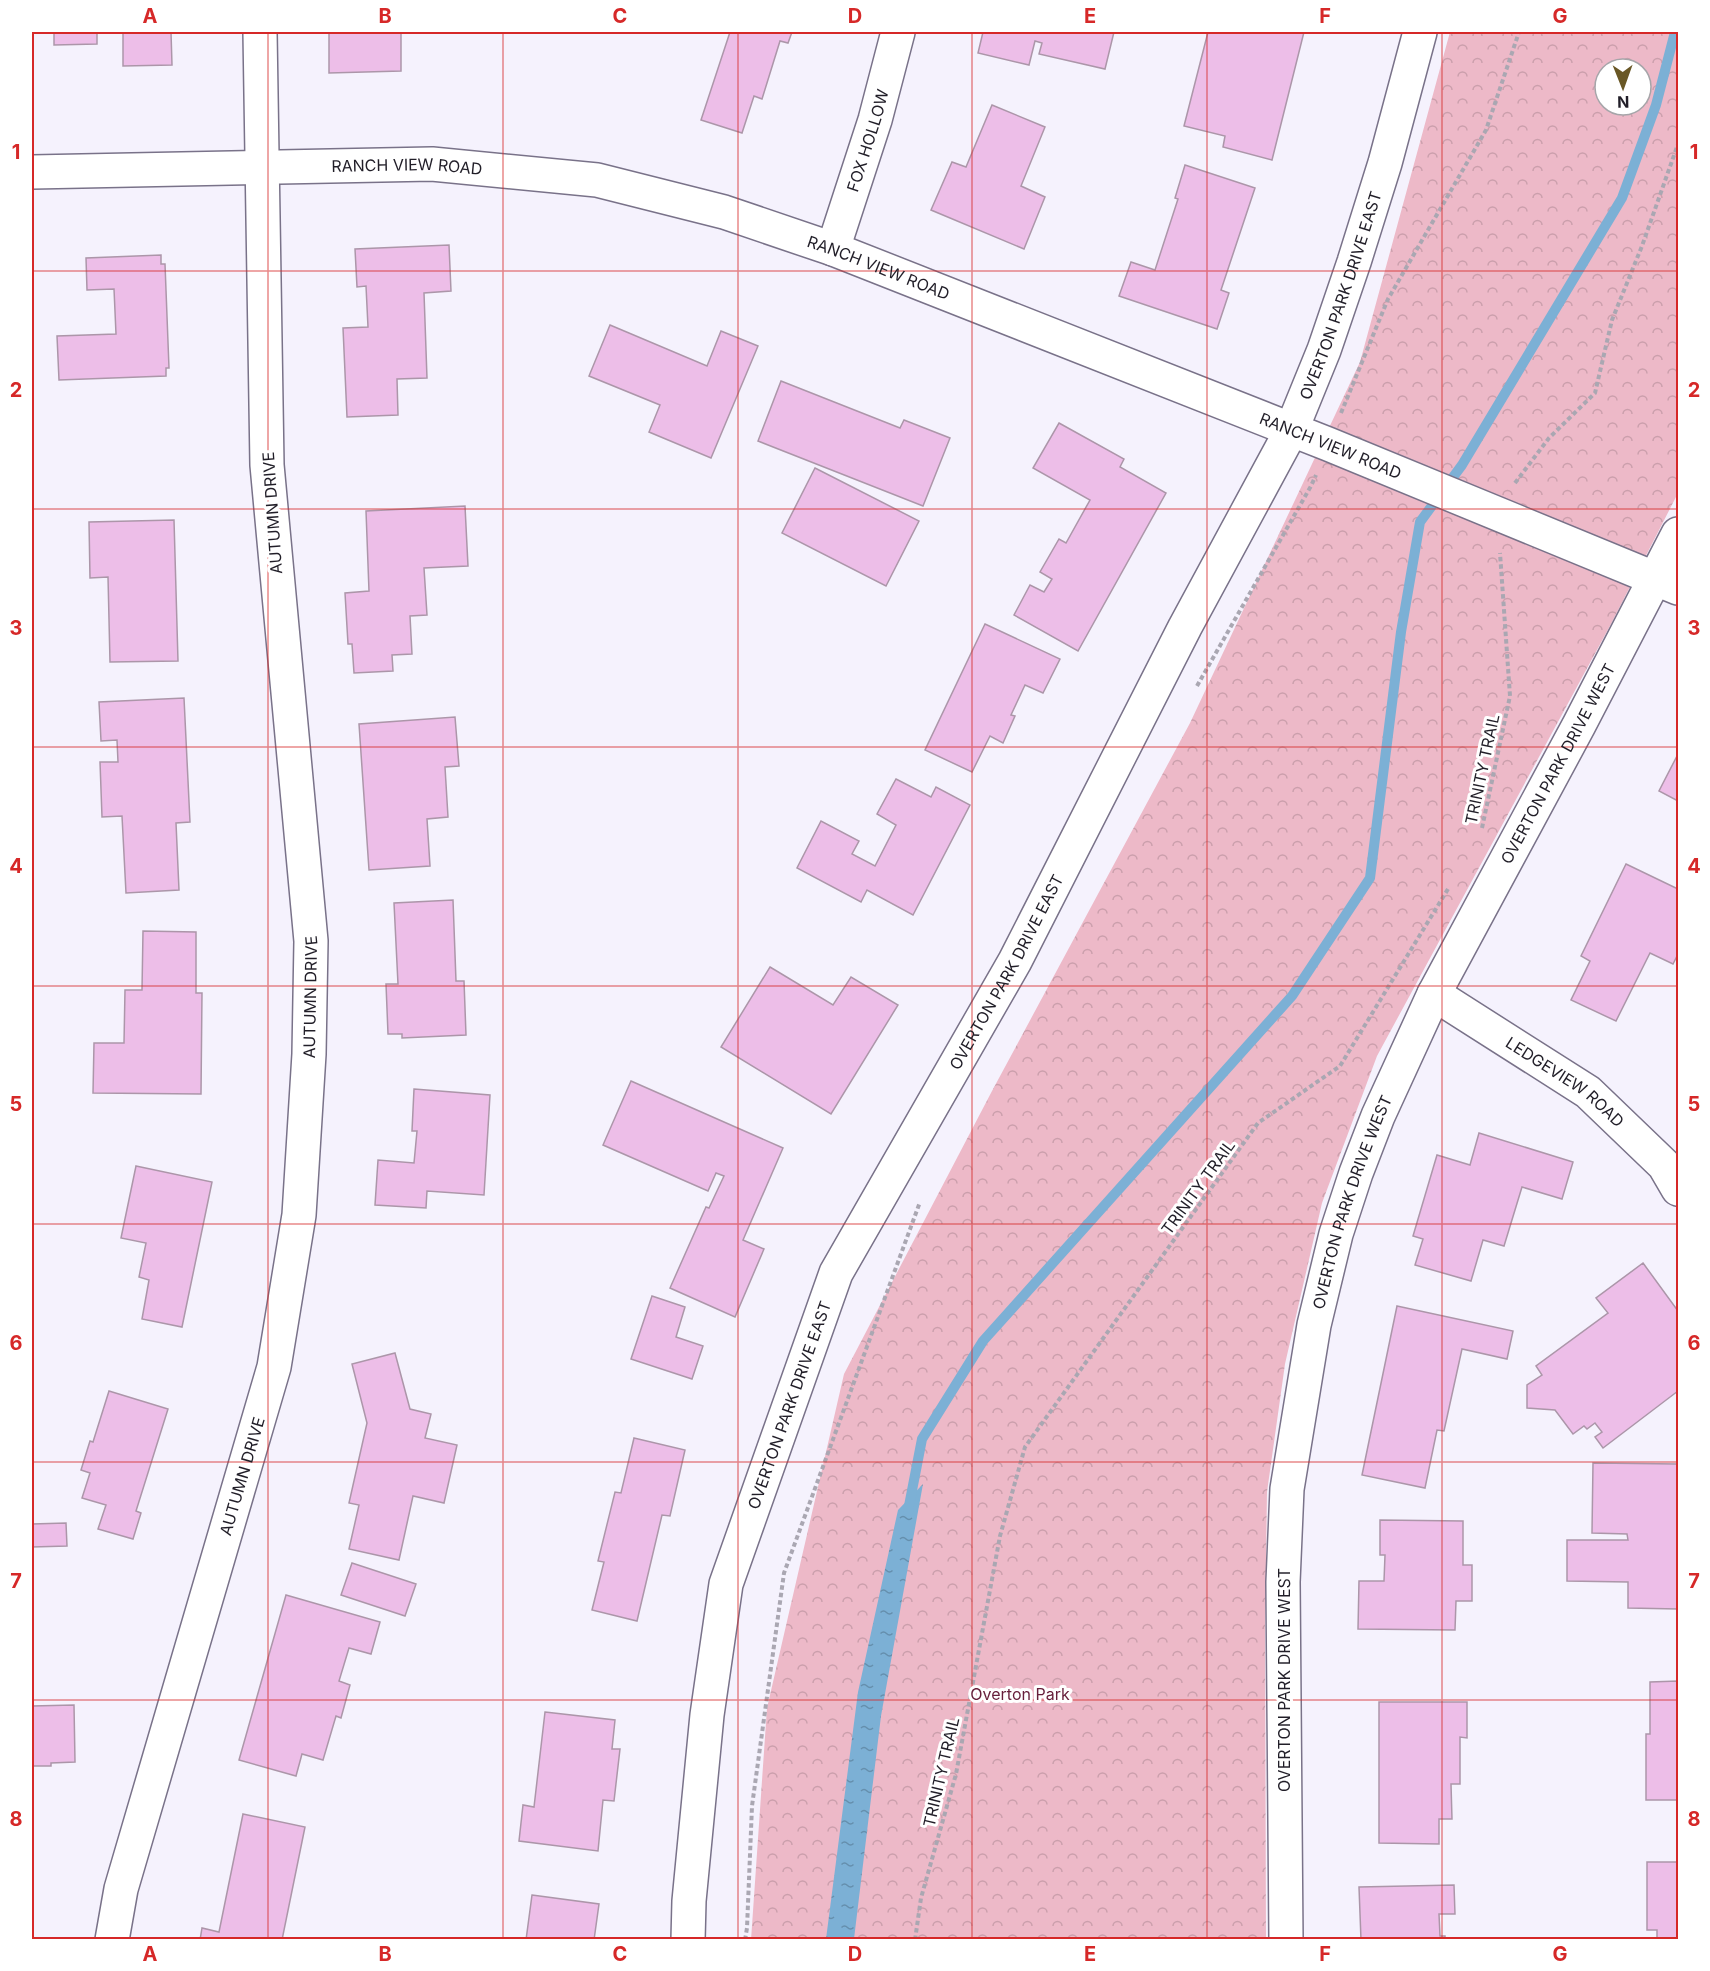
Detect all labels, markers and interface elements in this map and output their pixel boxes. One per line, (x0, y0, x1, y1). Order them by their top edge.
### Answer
text: A (143, 4, 158, 28)
text: B (378, 4, 392, 28)
text: C (613, 4, 627, 28)
text: D (848, 4, 862, 28)
text: E (1084, 4, 1096, 28)
text: F (1319, 4, 1331, 28)
text: G (1552, 4, 1568, 28)
north arrow (1593, 57, 1653, 117)
street label: FOX HOLLOW (842, 87, 893, 194)
text: N (1617, 92, 1630, 112)
text: 1 (12, 140, 20, 164)
text: 1 (1690, 140, 1698, 164)
street label: RANCH VIEW ROAD (331, 154, 483, 179)
street label: OVERTON PARK DRIVE EAST (1295, 188, 1386, 403)
street label: RANCH VIEW ROAD (805, 231, 953, 304)
text: 2 (10, 378, 22, 402)
text: 2 (1688, 378, 1700, 402)
street label: RANCH VIEW ROAD (1257, 408, 1405, 483)
street label: AUTUMN DRIVE (258, 451, 286, 575)
text: 3 (10, 616, 22, 640)
text: 3 (1688, 616, 1700, 640)
street label: OVERTON PARK DRIVE WEST (1496, 660, 1619, 867)
street label: TRINITY TRAIL (1461, 712, 1503, 826)
text: 4 (9, 854, 23, 878)
text: 4 (1687, 854, 1701, 878)
street label: OVERTON PARK DRIVE EAST (945, 871, 1067, 1073)
street label: AUTUMN DRIVE (299, 935, 321, 1059)
street label: LEDGEVIEW ROAD (1502, 1032, 1628, 1131)
text: 5 (10, 1092, 22, 1116)
street label: OVERTON PARK DRIVE WEST (1308, 1092, 1396, 1311)
text: 5 (1688, 1092, 1700, 1116)
street label: TRINITY TRAIL (1157, 1136, 1239, 1238)
street label: OVERTON PARK DRIVE EAST (743, 1298, 835, 1512)
text: 6 (10, 1331, 23, 1355)
text: 6 (1688, 1331, 1701, 1355)
street label: AUTUMN DRIVE (215, 1414, 269, 1538)
street label: OVERTON PARK DRIVE WEST (1274, 1568, 1294, 1792)
text: 7 (10, 1569, 22, 1593)
text: 7 (1688, 1569, 1700, 1593)
park label: Overton Park (970, 1684, 1070, 1704)
street label: TRINITY TRAIL (919, 1715, 963, 1829)
text: 8 (9, 1807, 23, 1831)
text: 8 (1687, 1807, 1701, 1831)
text: A (143, 1942, 158, 1966)
text: B (378, 1942, 392, 1966)
text: C (613, 1942, 627, 1966)
text: D (848, 1942, 862, 1966)
text: E (1084, 1942, 1096, 1966)
text: F (1319, 1942, 1331, 1966)
text: G (1552, 1942, 1568, 1966)

